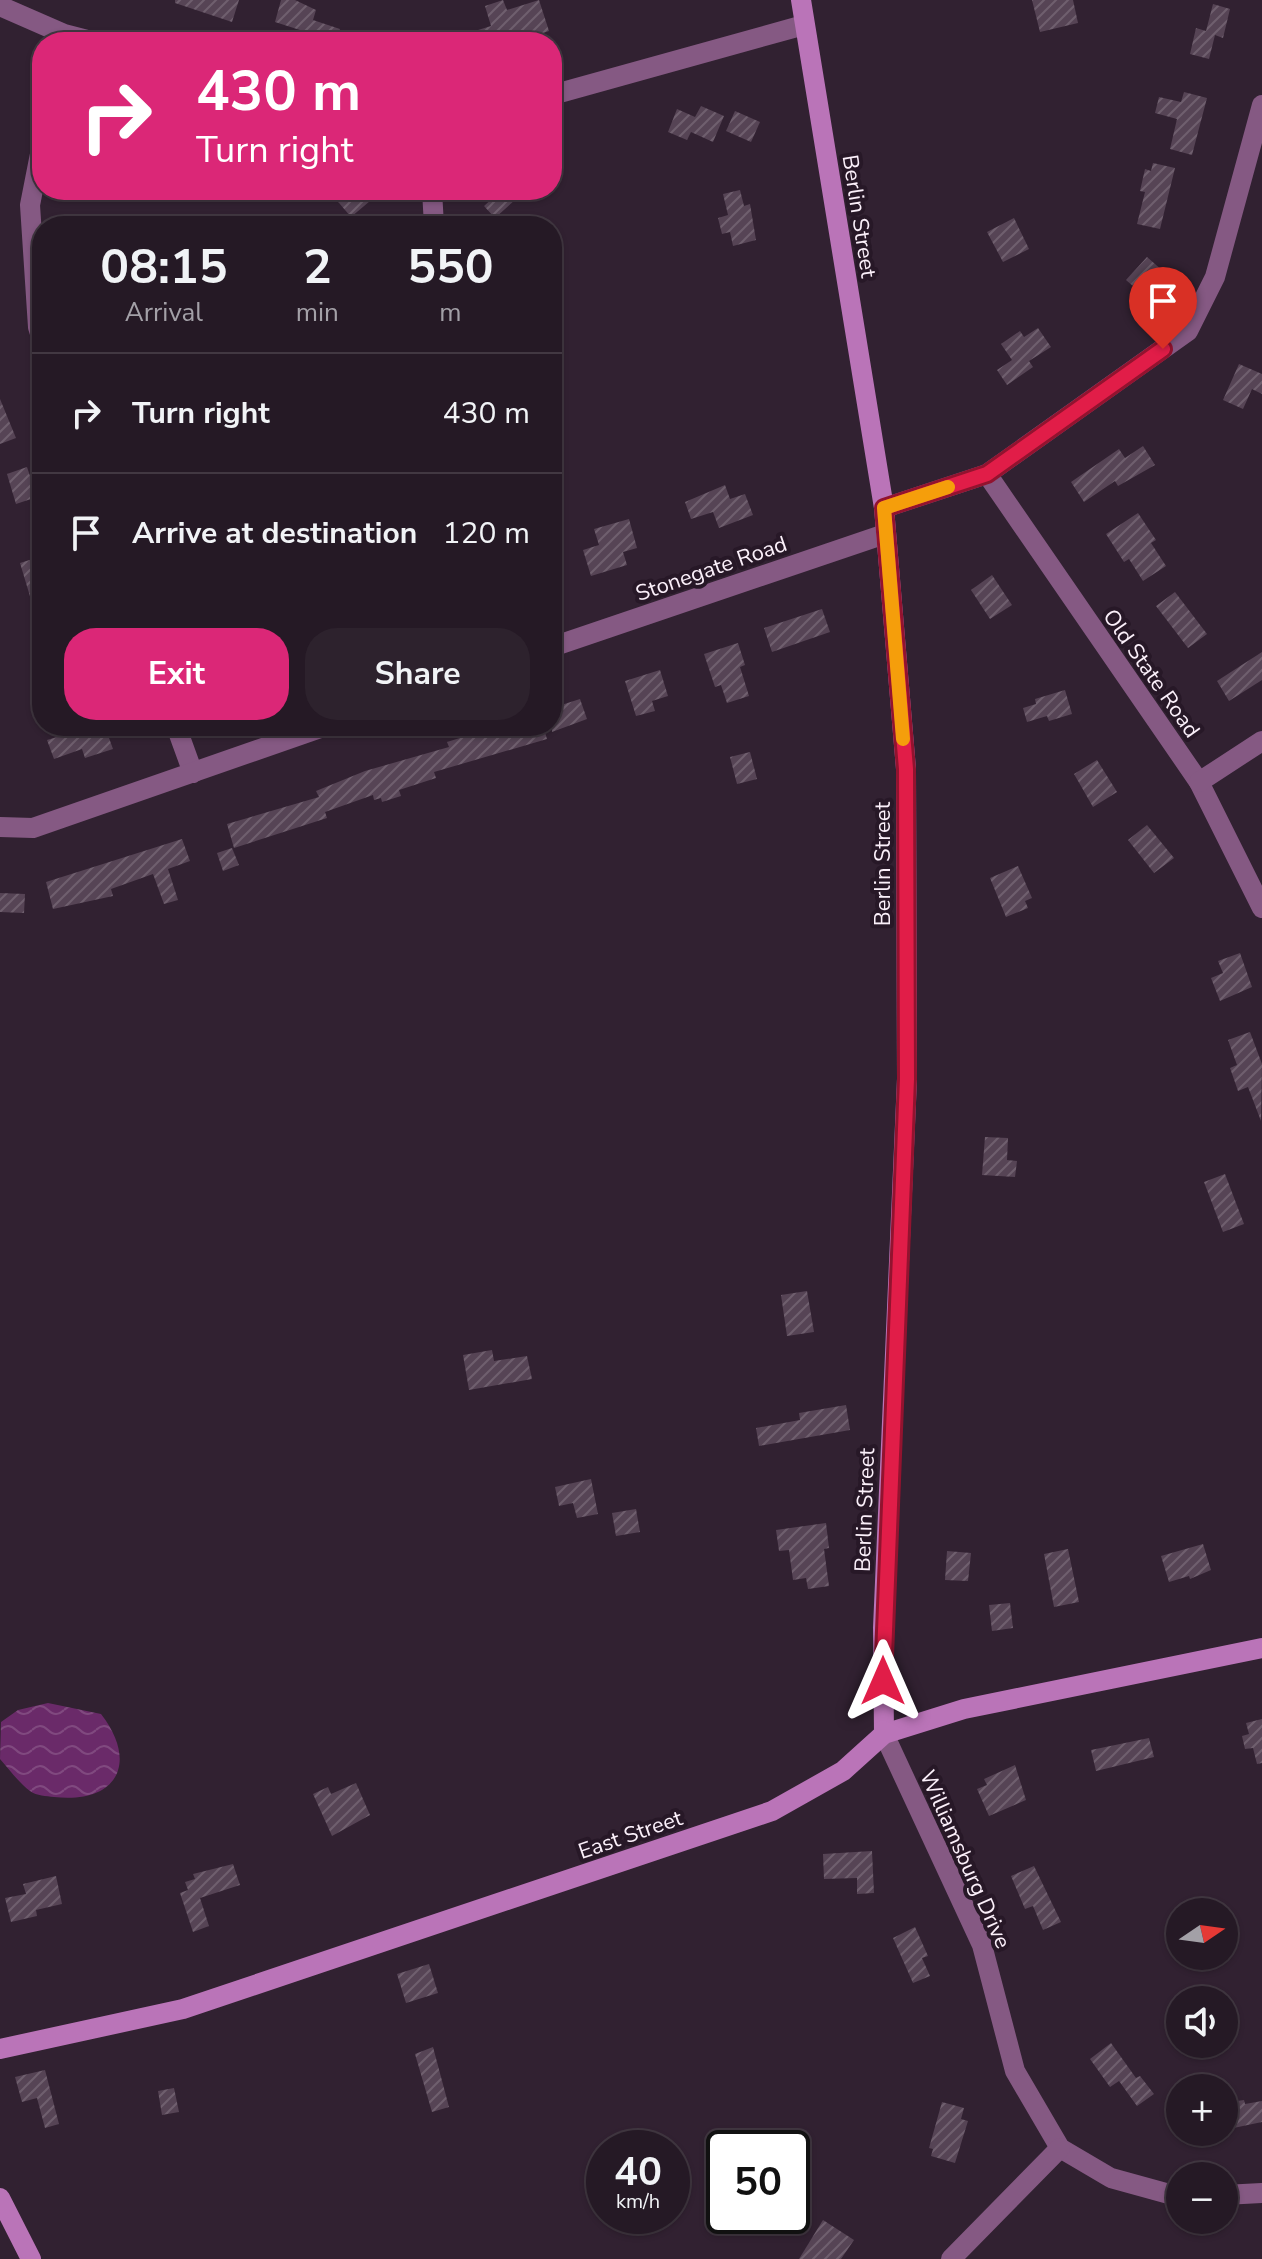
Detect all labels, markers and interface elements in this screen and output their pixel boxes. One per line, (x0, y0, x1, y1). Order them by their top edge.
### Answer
text: 430 m (196, 53, 361, 130)
icon: right (64, 64, 168, 168)
text: Turn right (196, 126, 353, 175)
street label: Berlin Street (834, 152, 884, 280)
text: 08:15 (100, 234, 227, 300)
text: 2 (303, 234, 332, 300)
text: 550 (407, 234, 494, 300)
pin (1129, 267, 1197, 349)
icon: arrive (1141, 279, 1185, 323)
text: Arrival (125, 295, 203, 330)
text: min (296, 295, 339, 330)
text: m (439, 295, 462, 330)
icon: right (64, 391, 108, 435)
text: Turn right (132, 393, 270, 434)
text: 430 m (443, 393, 530, 434)
icon: arrive (64, 511, 108, 555)
text: Arrive at destination (132, 513, 417, 554)
text: 120 m (443, 513, 530, 554)
street label: Stonegate Road (632, 529, 791, 609)
street label: Old State Road (1096, 603, 1207, 744)
button: Exit (64, 628, 289, 720)
button: Share (305, 628, 530, 720)
street label: Berlin Street (868, 802, 898, 926)
street label: Berlin Street (848, 1447, 882, 1573)
position arrow (841, 1639, 925, 1723)
street label: Williamsburg Drive (912, 1766, 1018, 1953)
street label: East Street (574, 1803, 687, 1867)
north arrow (1166, 1898, 1238, 1970)
map controls (1166, 1898, 1238, 2234)
button: sound (1166, 1986, 1238, 2058)
button: + (1166, 2074, 1238, 2146)
speed limit sign: 50 (706, 2130, 810, 2234)
text: 40 (614, 2145, 662, 2199)
button: − (1166, 2162, 1238, 2234)
text: km/h (616, 2188, 660, 2215)

